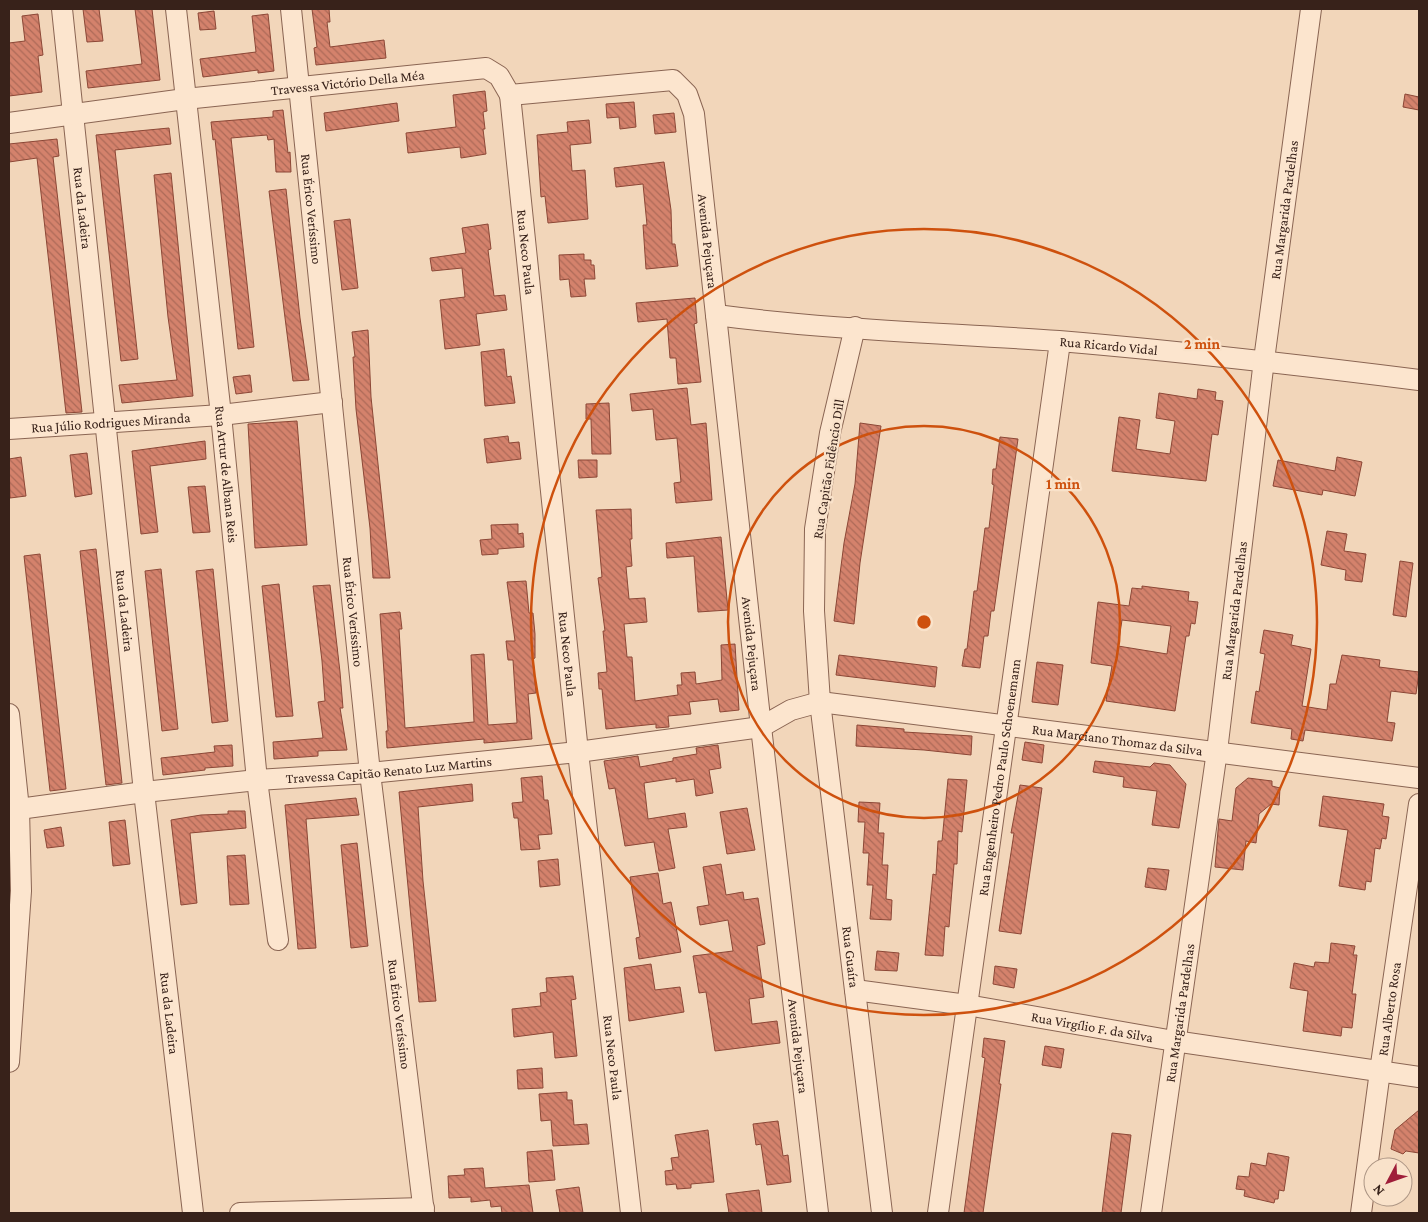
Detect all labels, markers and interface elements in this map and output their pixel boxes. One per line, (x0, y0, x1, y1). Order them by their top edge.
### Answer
street label: Travessa Victório Della Méa (270, 66, 426, 98)
street label: Rua Margarida Pardelhas (1267, 139, 1301, 280)
street label: Rua Érico Veríssimo (298, 153, 325, 265)
street label: Rua da Ladeira (71, 166, 95, 250)
street label: Avenida Pejuçara (695, 193, 721, 290)
street label: Rua Neco Paula (514, 209, 539, 296)
street label: Rua Ricardo Vidal (1059, 333, 1159, 358)
text: 2 min (1184, 336, 1220, 352)
street label: Rua Capitão Fidêncio Dill (809, 398, 847, 540)
street label: Rua Artur de Albana Reis (212, 405, 242, 544)
street label: Rua Júlio Rodrigues Miranda (31, 409, 191, 436)
text: 1 min (1046, 476, 1080, 492)
street label: Rua Margarida Pardelhas (1218, 540, 1250, 681)
street label: Rua Érico Veríssimo (340, 556, 367, 668)
street label: Rua da Ladeira (113, 569, 137, 653)
street label: Avenida Pejuçara (739, 596, 765, 692)
street label: Rua Neco Paula (555, 611, 580, 698)
centre of rings (915, 613, 933, 631)
street label: Rua Engenheiro Pedro Paulo Schoenemann (975, 657, 1024, 897)
street label: Rua Marciano Thomaz da Silva (1031, 721, 1204, 759)
street label: Travessa Capitão Renato Luz Martins (285, 753, 493, 786)
street label: Rua Guaíra (839, 925, 863, 989)
street label: Rua Margarida Pardelhas (1162, 943, 1197, 1083)
street label: Rua Érico Veríssimo (385, 958, 414, 1070)
street label: Rua Alberto Rosa (1374, 960, 1404, 1057)
street label: Rua da Ladeira (157, 971, 183, 1056)
street label: Avenida Pejuçara (785, 998, 812, 1095)
street label: Rua Virgílio F. da Silva (1030, 1008, 1155, 1045)
street label: Rua Neco Paula (600, 1014, 626, 1101)
north arrow (1363, 1157, 1413, 1207)
text: N (1369, 1181, 1387, 1199)

